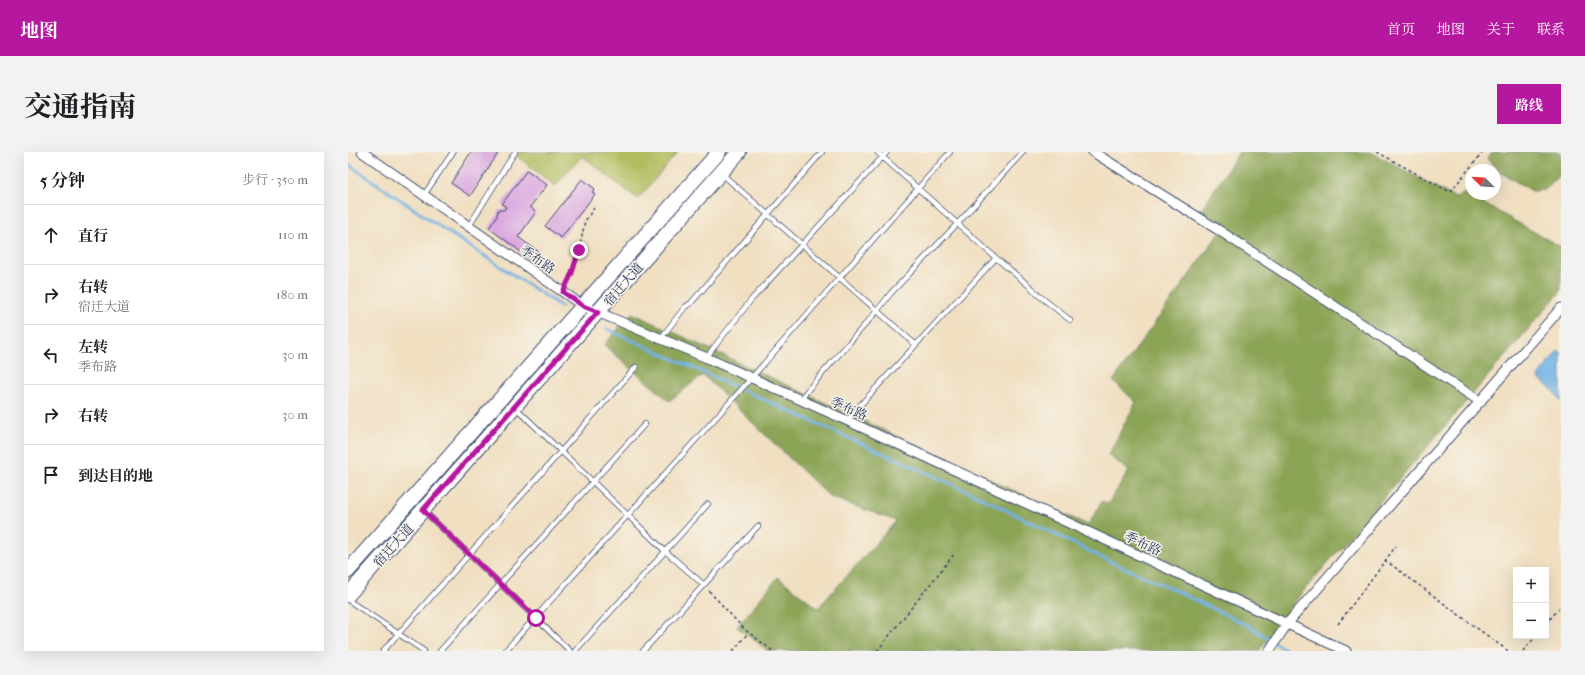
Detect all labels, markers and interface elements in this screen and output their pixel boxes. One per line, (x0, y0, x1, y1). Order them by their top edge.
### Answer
text: 地图 (20, 20, 58, 42)
text: 首页 (1387, 21, 1415, 38)
text: 地图 (1437, 21, 1465, 38)
text: 关于 (1487, 21, 1515, 38)
text: 联系 (1537, 21, 1565, 38)
button: 路线 (1497, 84, 1561, 124)
text: 交通指南 (24, 90, 136, 123)
north arrow (1465, 164, 1501, 200)
text: 5 分钟 (40, 170, 85, 190)
text: 步行 · 350 m (242, 172, 308, 187)
icon: ahead (40, 224, 62, 246)
text: 直行 (78, 227, 108, 245)
text: 110 m (278, 227, 308, 242)
route end (570, 241, 588, 259)
street label: 季布路 (517, 242, 558, 277)
street label: 宿迁大道 (601, 260, 646, 309)
text: 右转 (78, 278, 108, 296)
icon: right (40, 284, 62, 306)
text: 180 m (276, 287, 308, 302)
text: 宿迁大道 (78, 299, 130, 314)
text: 左转 (78, 338, 108, 356)
icon: left (40, 344, 62, 366)
text: 30 m (282, 347, 308, 362)
text: 季布路 (78, 359, 117, 374)
street label: 季布路 (828, 394, 870, 423)
icon: right (40, 404, 62, 426)
text: 右转 (78, 407, 108, 425)
text: 30 m (282, 407, 308, 422)
icon: arrive (40, 464, 62, 486)
text: 到达目的地 (78, 467, 153, 485)
street label: 宿迁大道 (370, 521, 416, 570)
street label: 季布路 (1122, 528, 1164, 558)
map controls (1513, 567, 1549, 639)
button: + (1513, 567, 1549, 603)
button: − (1513, 603, 1549, 639)
route start (527, 609, 545, 627)

